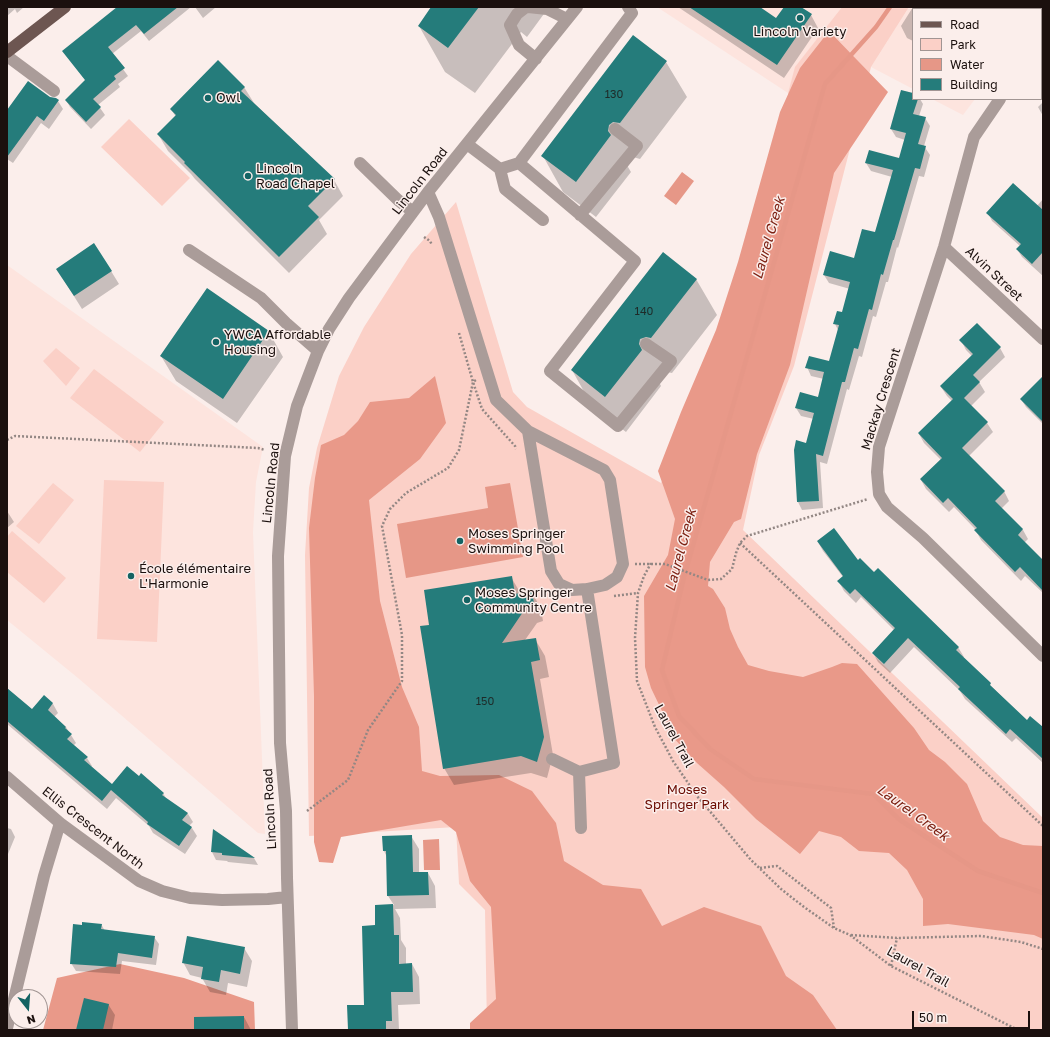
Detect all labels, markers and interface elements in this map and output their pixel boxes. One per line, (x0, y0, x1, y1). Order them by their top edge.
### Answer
legend (912, 8, 1042, 100)
marker: Lincoln Variety (795, 13, 805, 23)
text: Road (950, 17, 979, 32)
place label: Lincoln Variety (753, 24, 847, 40)
text: Park (950, 37, 976, 52)
text: Water (950, 57, 984, 72)
text: Building (950, 77, 998, 92)
house number: 130 (605, 88, 623, 102)
place label: Owl (216, 90, 240, 106)
marker: Owl (203, 93, 213, 103)
street label: Lincoln Road (389, 144, 451, 218)
place label: Lincoln Road Chapel (256, 161, 335, 192)
marker: Lincoln Road Chapel (243, 171, 253, 181)
water label: Laurel Creek (749, 195, 789, 281)
street label: Alvin Street (962, 243, 1026, 305)
house number: 140 (635, 305, 653, 319)
place label: YWCA Affordable Housing (224, 327, 331, 358)
marker: YWCA Affordable Housing (211, 337, 221, 347)
street label: Mackay Crescent (858, 346, 904, 452)
street label: Lincoln Road (259, 442, 283, 524)
water label: Laurel Creek (662, 507, 700, 593)
place label: Moses Springer Swimming Pool (468, 526, 565, 557)
marker: Moses Springer Swimming Pool (455, 536, 465, 546)
place label: École élémentaire L'Harmonie (139, 561, 251, 592)
marker: École élémentaire L'Harmonie (126, 571, 136, 581)
place label: Moses Springer Community Centre (475, 585, 592, 616)
marker: Moses Springer Community Centre (462, 595, 472, 605)
house number: 150 (476, 695, 494, 709)
street label: Laurel Trail (651, 702, 697, 770)
street label: Lincoln Road (260, 768, 280, 850)
water label: Laurel Creek (874, 781, 952, 845)
park label: Moses Springer Park (645, 782, 729, 813)
street label: Ellis Crescent North (39, 783, 147, 873)
street label: Laurel Trail (884, 943, 952, 991)
north arrow (8, 989, 48, 1029)
scale bar (914, 1003, 1032, 1029)
text: 50 m (919, 1010, 947, 1025)
text: N (25, 1013, 37, 1027)

